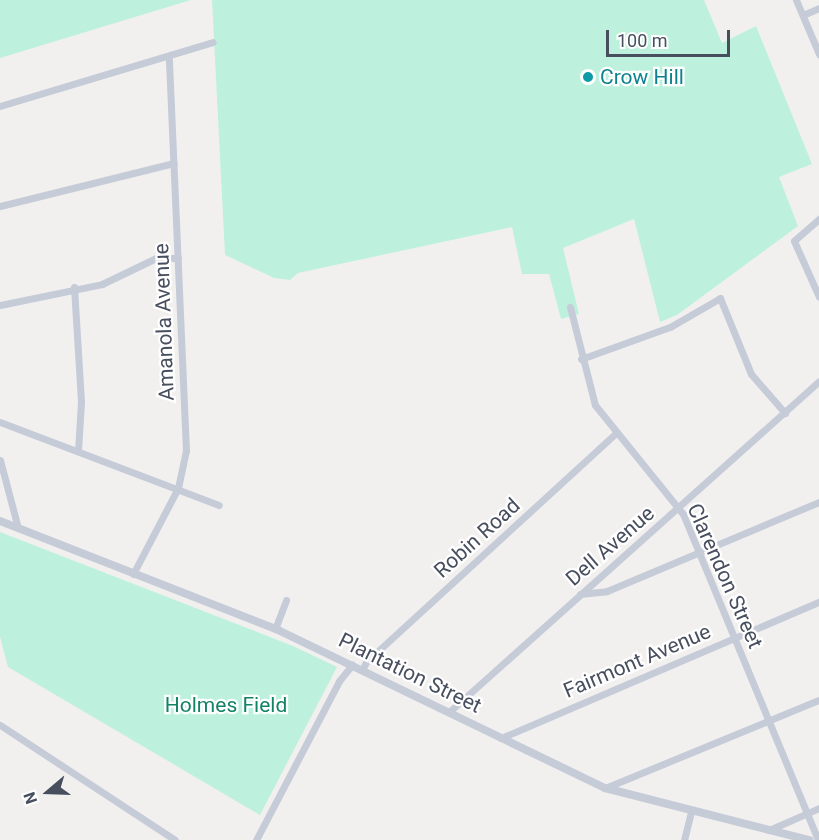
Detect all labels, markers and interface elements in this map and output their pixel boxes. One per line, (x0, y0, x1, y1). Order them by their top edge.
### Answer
scale bar (609, 18, 734, 56)
text: 100 m (617, 30, 668, 51)
place label: Crow Hill (600, 64, 684, 90)
marker: Crow Hill (581, 70, 595, 84)
street label: Amanola Avenue (149, 243, 179, 401)
street label: Robin Road (429, 493, 525, 583)
street label: Clarendon Street (682, 500, 768, 652)
street label: Dell Avenue (561, 501, 659, 591)
street label: Fairmont Avenue (560, 619, 714, 703)
street label: Plantation Street (334, 628, 486, 718)
park label: Holmes Field (165, 692, 287, 718)
north arrow (18, 762, 78, 822)
text: N (20, 790, 41, 806)

